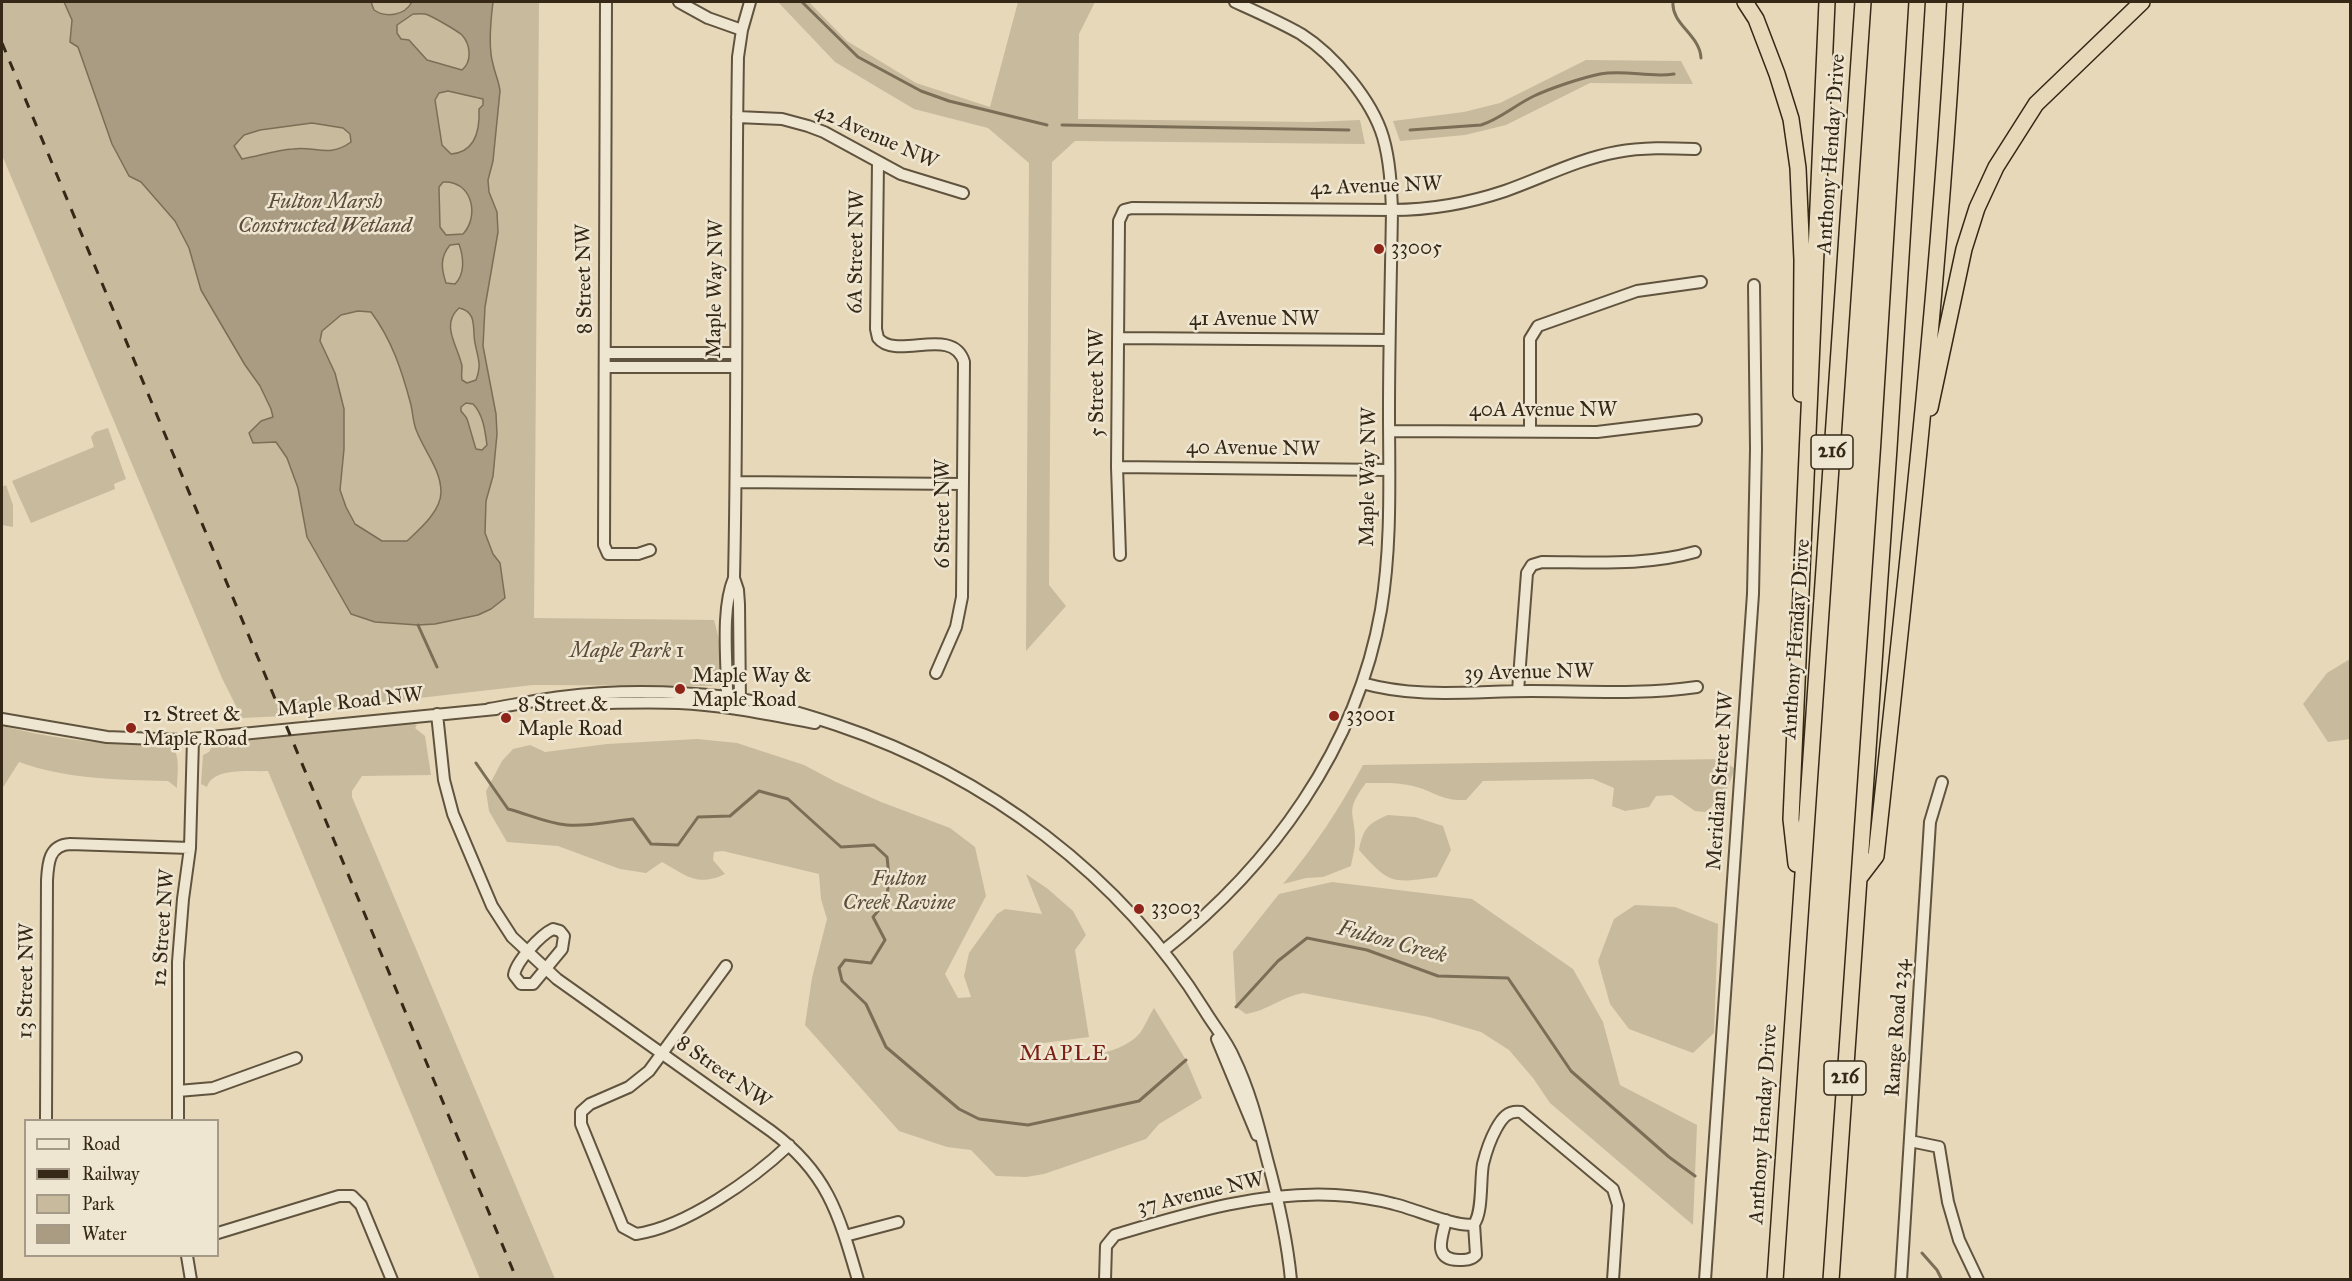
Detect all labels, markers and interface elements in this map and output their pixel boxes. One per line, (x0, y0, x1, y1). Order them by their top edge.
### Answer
street label: Anthony Henday Drive (1812, 53, 1852, 255)
street label: 42 Avenue NW (811, 99, 941, 175)
street label: 42 Avenue NW (1310, 172, 1442, 202)
park label: Fulton Marsh Constructed Wetland (238, 190, 412, 240)
street label: 6A Street NW (843, 190, 871, 314)
street label: Maple Way NW (702, 219, 730, 359)
street label: 8 Street NW (571, 224, 599, 334)
place label: 33005 (1391, 236, 1442, 262)
marker: 33005 (1372, 242, 1386, 256)
street label: 41 Avenue NW (1189, 307, 1319, 333)
street label: 5 Street NW (1085, 329, 1111, 437)
street label: 40A Avenue NW (1469, 398, 1617, 424)
street label: Maple Way NW (1355, 407, 1383, 547)
street label: 40 Avenue NW (1186, 435, 1320, 463)
road number: 216 (1811, 435, 1853, 469)
street label: 6 Street NW (931, 459, 957, 569)
street label: Anthony Henday Drive (1777, 538, 1817, 740)
park label: Maple Park 1 (570, 639, 684, 665)
street label: 39 Avenue NW (1464, 659, 1594, 687)
place label: Maple Way & Maple Road (692, 664, 811, 714)
marker: Maple Way & Maple Road (673, 682, 687, 696)
street label: Maple Road NW (276, 683, 424, 723)
street label: Meridian Street NW (1702, 691, 1740, 871)
place label: 8 Street & Maple Road (518, 693, 623, 743)
place label: 12 Street & Maple Road (143, 703, 248, 753)
place label: 33001 (1346, 703, 1395, 729)
marker: 33001 (1327, 709, 1341, 723)
marker: 8 Street & Maple Road (499, 711, 513, 725)
marker: 12 Street & Maple Road (124, 721, 138, 735)
park label: Fulton Creek Ravine (843, 867, 955, 917)
street label: 12 Street NW (147, 868, 181, 988)
place label: 33003 (1151, 896, 1201, 922)
marker: 33003 (1132, 902, 1146, 916)
water label: Fulton Creek (1334, 916, 1450, 970)
street label: 13 Street NW (13, 923, 41, 1039)
street label: Range Road 234 (1881, 958, 1915, 1098)
street label: Anthony Henday Drive (1744, 1023, 1784, 1225)
street label: 8 Street NW (671, 1031, 775, 1115)
district label: MAPLE (1019, 1042, 1109, 1068)
road number: 216 (1824, 1061, 1866, 1095)
legend (24, 1119, 219, 1257)
text: Road (82, 1133, 120, 1155)
text: Railway (82, 1163, 139, 1185)
street label: 37 Avenue NW (1135, 1167, 1267, 1221)
text: Park (82, 1193, 115, 1215)
text: Water (82, 1223, 126, 1245)

